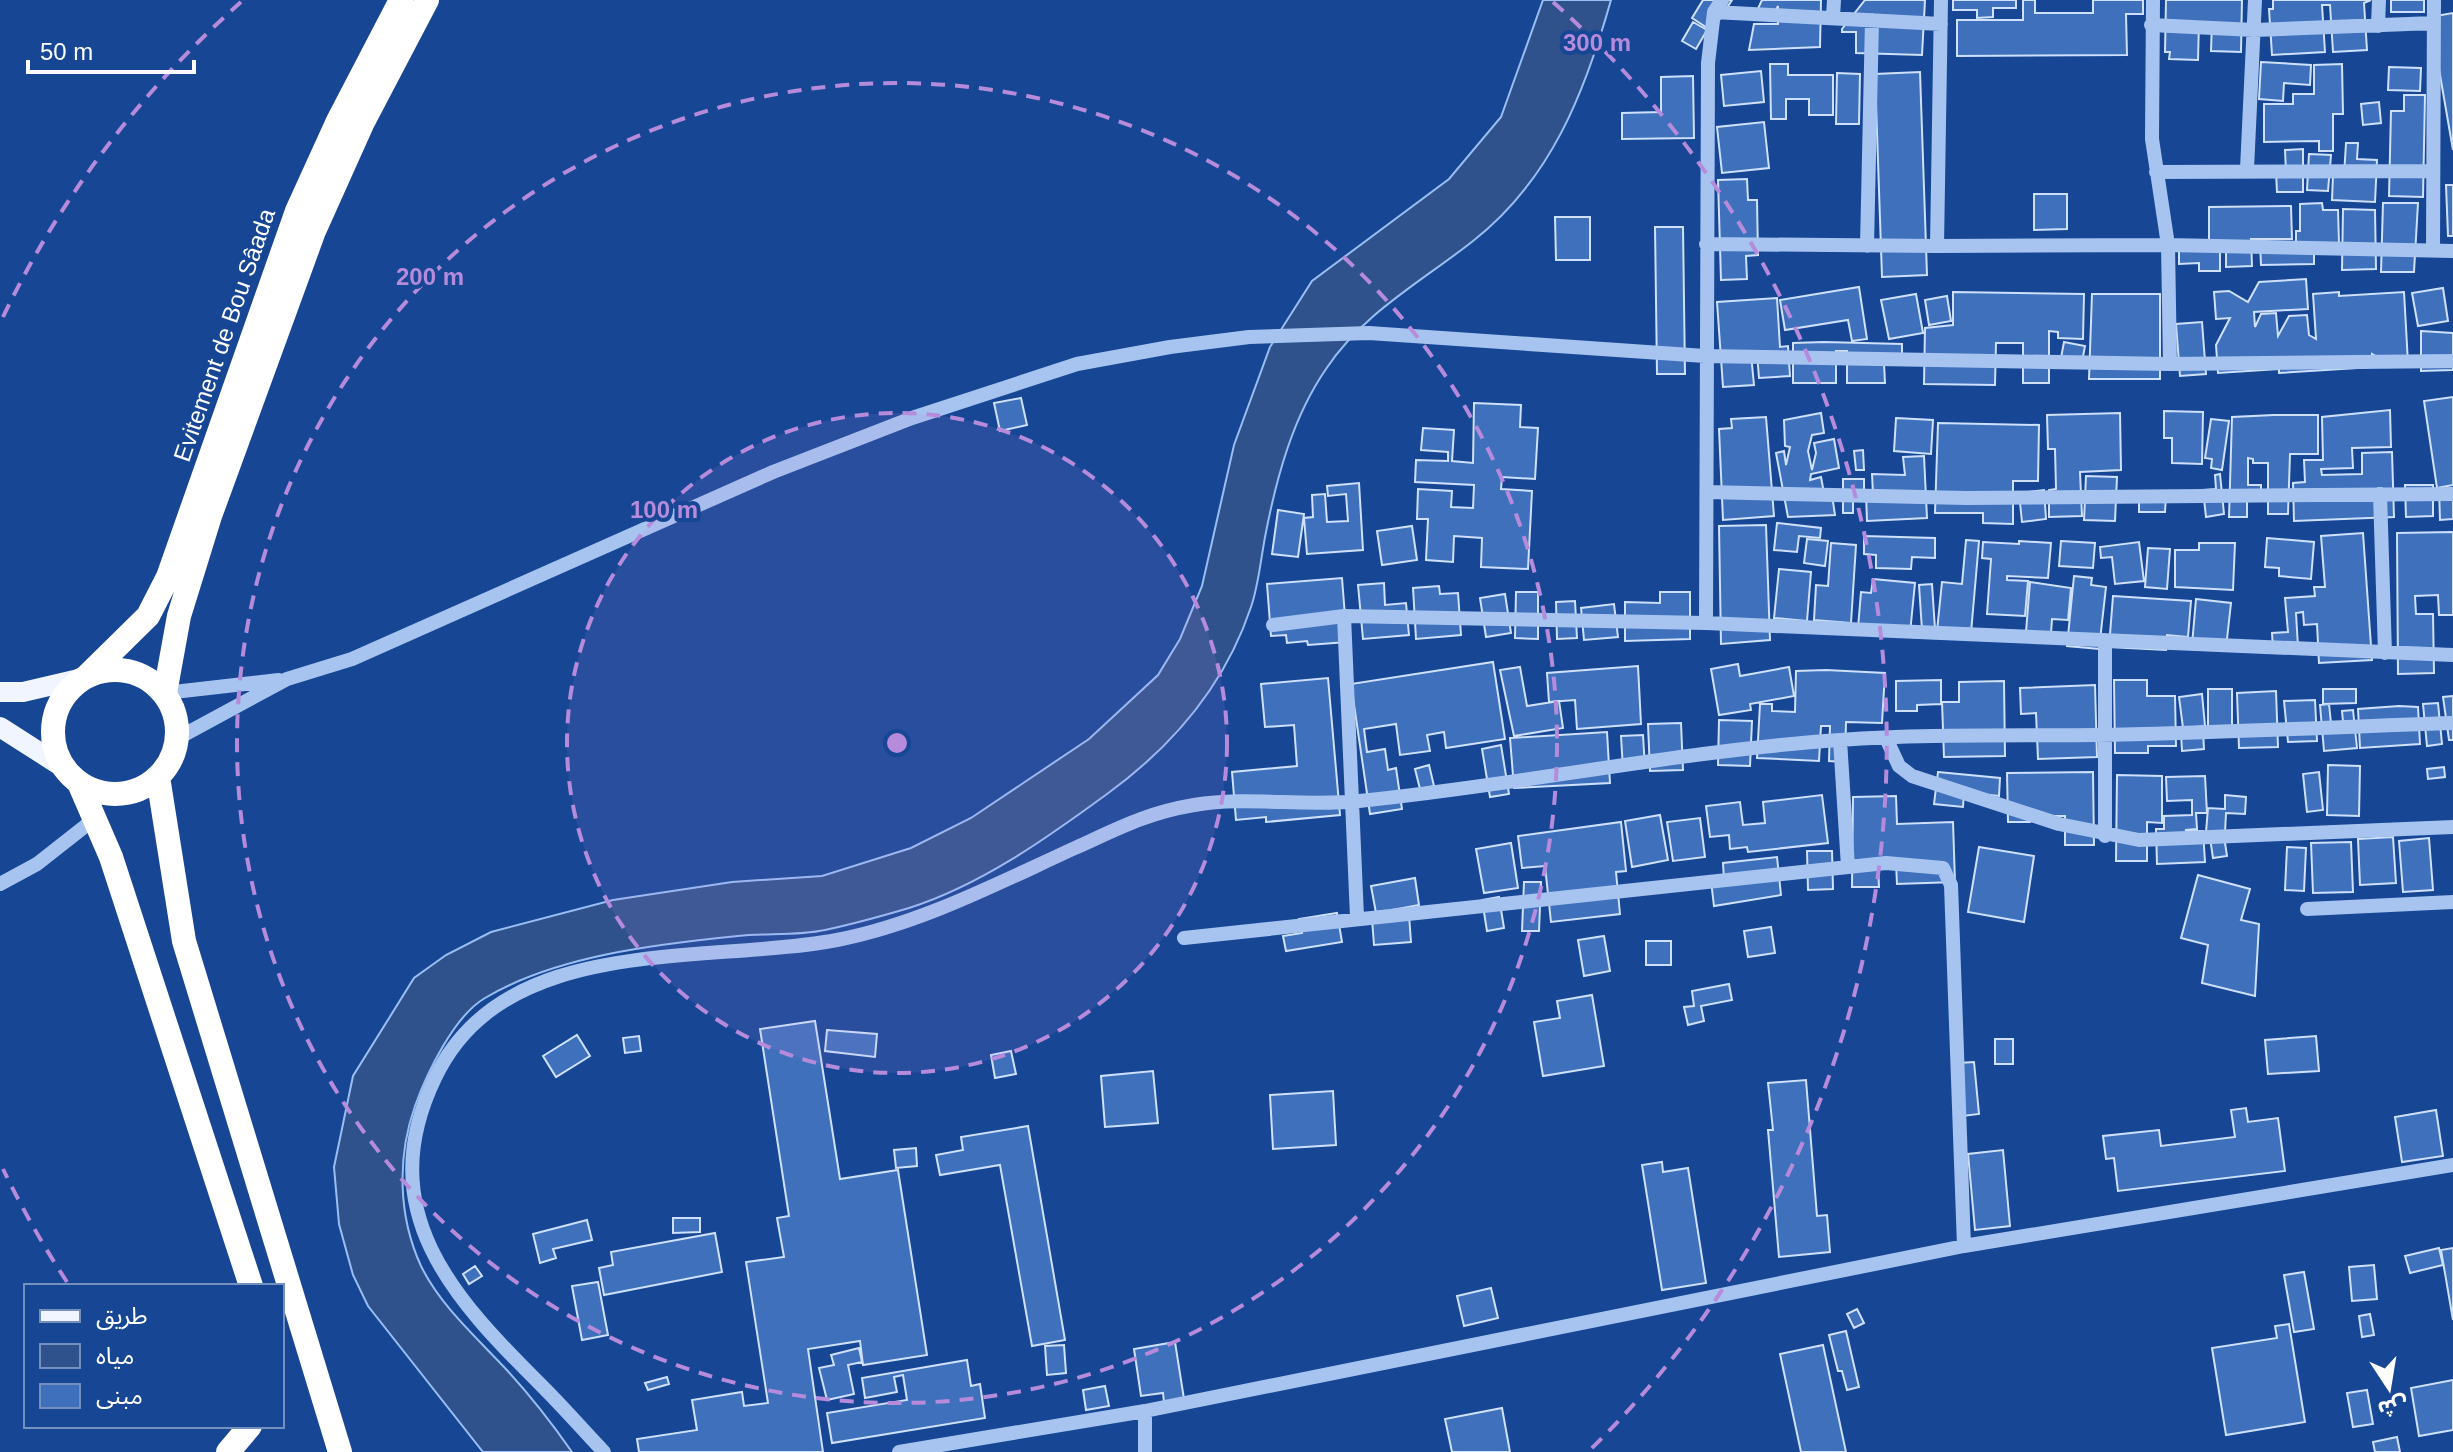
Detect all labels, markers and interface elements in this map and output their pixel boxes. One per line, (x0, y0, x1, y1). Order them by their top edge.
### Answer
scale bar (28, 24, 194, 74)
text: 300 m (1563, 29, 1631, 56)
text: 50 m (40, 38, 93, 65)
street label: Evitement de Bou Sâada (168, 204, 280, 465)
text: 200 m (396, 263, 464, 290)
text: 100 m (630, 496, 698, 523)
centre of rings (883, 729, 911, 757)
legend (24, 1284, 284, 1428)
text: طريق (96, 1302, 148, 1331)
text: مياه (96, 1342, 134, 1369)
north arrow (2349, 1348, 2429, 1428)
text: مبنى (96, 1382, 143, 1409)
text: ش (2376, 1392, 2410, 1422)

